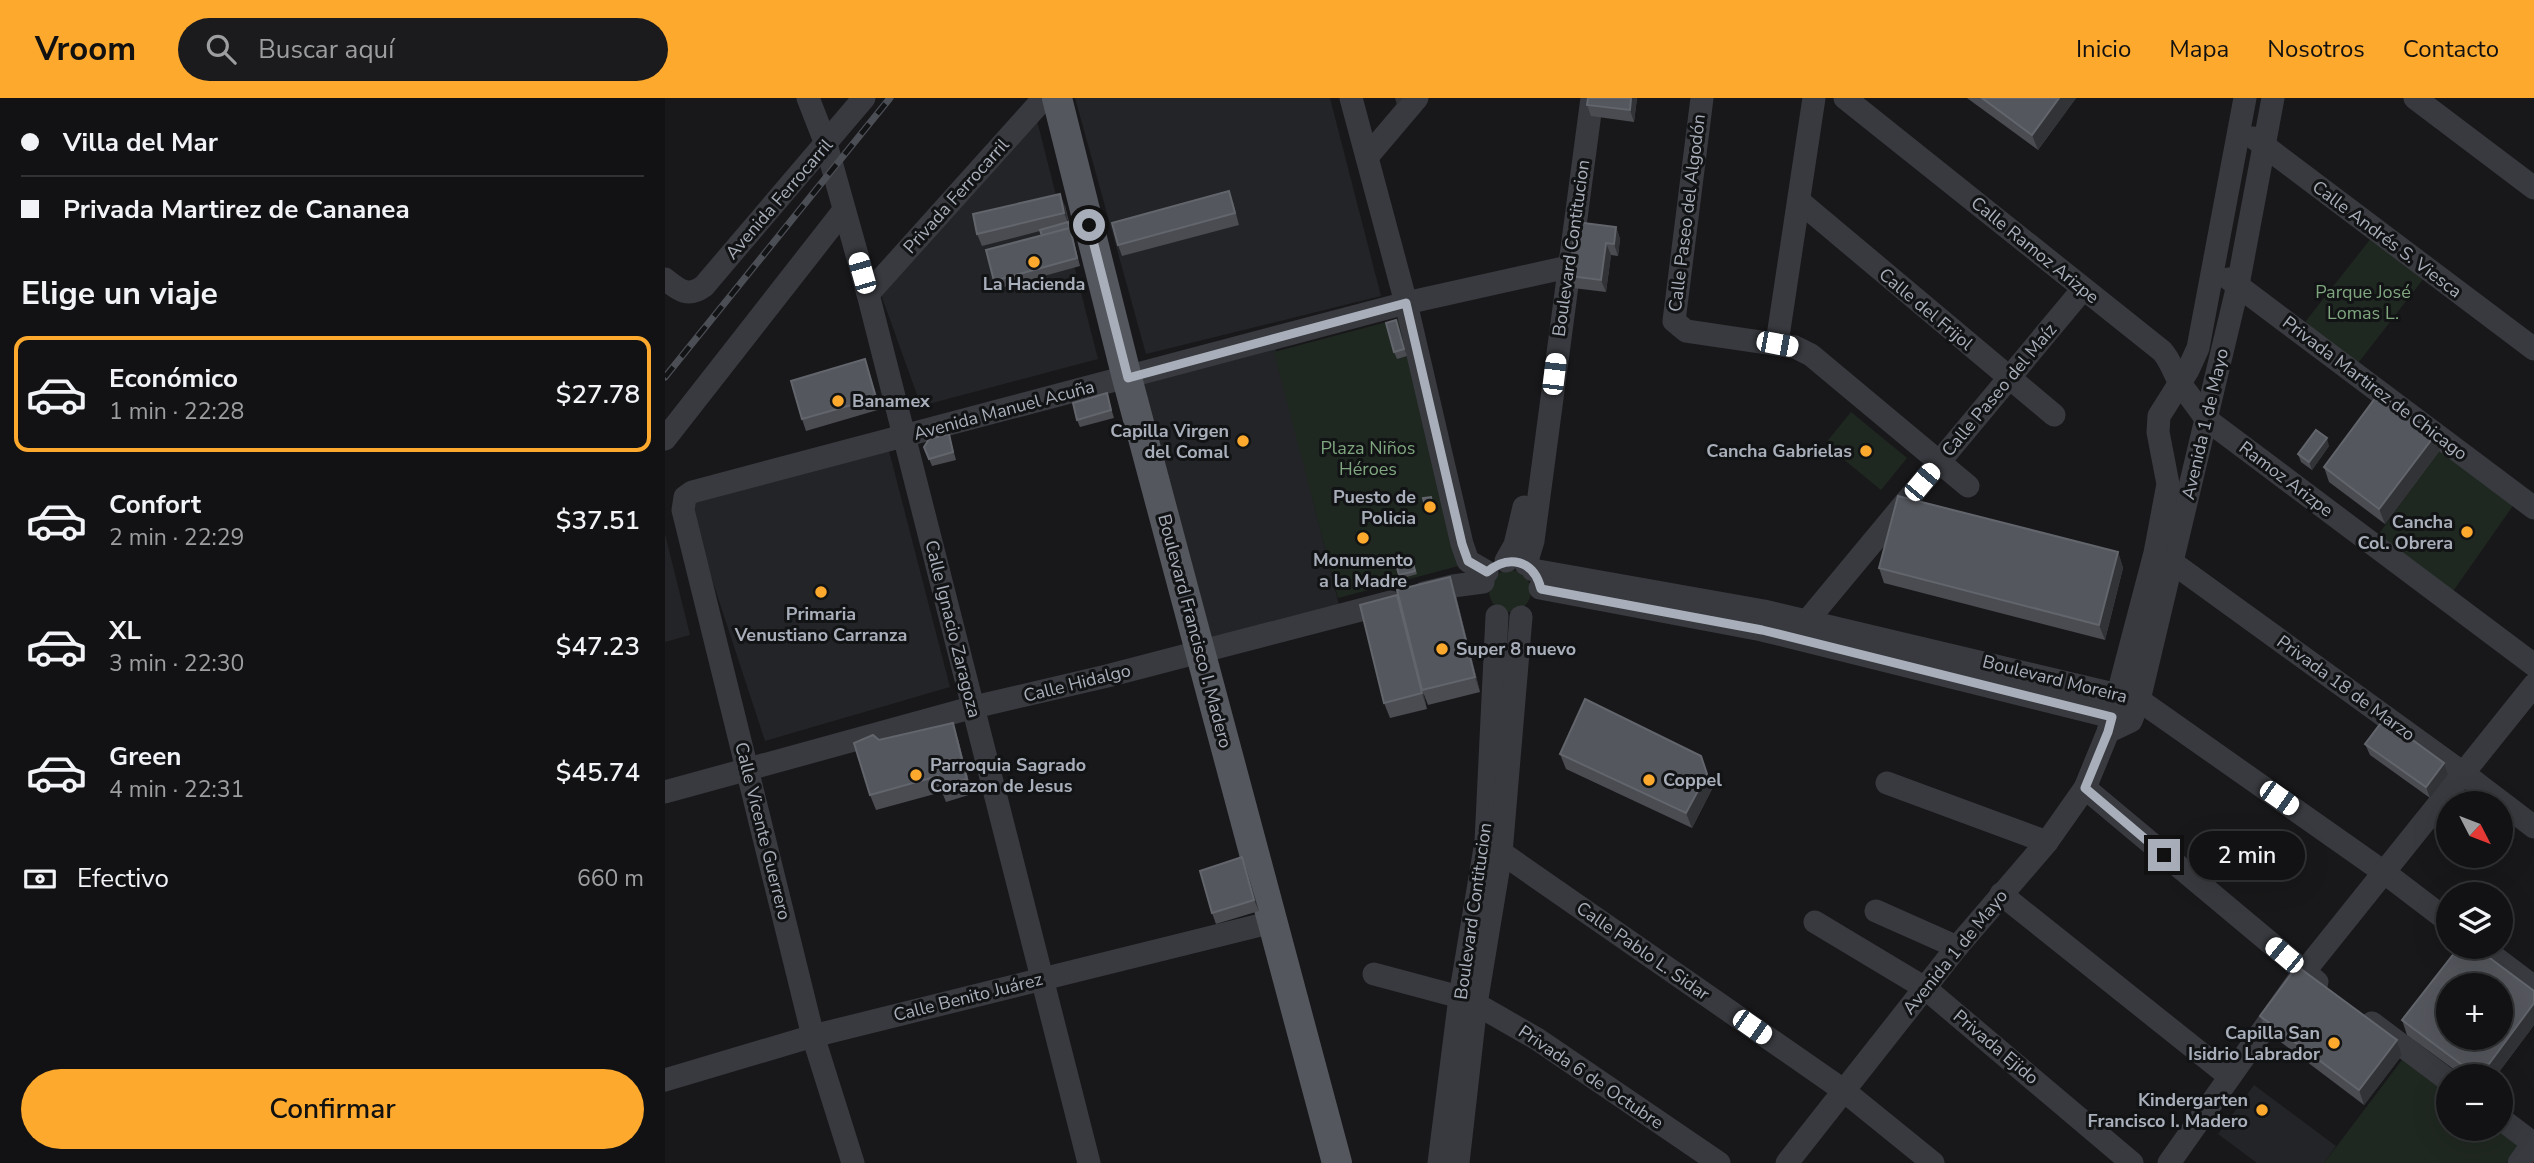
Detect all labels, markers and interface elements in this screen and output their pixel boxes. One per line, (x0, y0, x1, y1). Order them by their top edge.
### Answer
search box (178, 18, 668, 81)
text: Vroom (35, 27, 136, 72)
icon: search (202, 30, 240, 68)
text: Buscar aquí (258, 32, 394, 67)
text: Inicio (2076, 33, 2131, 65)
text: Mapa (2169, 33, 2229, 65)
text: Nosotros (2267, 33, 2365, 65)
text: Contacto (2403, 33, 2499, 65)
street label: Calle Paseo del Algodón (1663, 113, 1711, 313)
text: Villa del Mar (63, 125, 218, 160)
street label: Avenida Ferrocarril (720, 133, 839, 264)
street label: Privada Ferrocarril (898, 133, 1015, 259)
street label: Boulevard Contitucion (1547, 158, 1595, 338)
street label: Calle Andrés S. Viesca (2307, 175, 2467, 303)
street label: Calle Ramoz Arizpe (1966, 191, 2104, 309)
text: Privada Martirez de Cananea (63, 192, 410, 227)
route start (1073, 209, 1105, 241)
car (847, 250, 878, 296)
marker: La Hacienda (1026, 254, 1042, 270)
street label: Calle del Frijol (1874, 263, 1979, 356)
text: Elige un viaje (21, 272, 218, 315)
place label: La Hacienda (983, 272, 1085, 296)
park label: Parque José Lomas L. (2315, 280, 2411, 325)
street label: Privada Martirez de Chicago (2278, 310, 2472, 466)
street label: Calle Paseo del Maíz (1936, 318, 2062, 462)
car (1755, 330, 1800, 358)
street label: Avenida 1 de Mayo (2176, 346, 2234, 502)
car (1542, 352, 1567, 396)
text: Económico (109, 361, 238, 396)
icon: car (25, 363, 88, 426)
street label: Avenida Manuel Acuña (911, 374, 1097, 446)
text: $27.78 (556, 377, 640, 412)
place label: Banamex (852, 389, 930, 413)
marker: Banamex (830, 393, 846, 409)
text: 1 min · 22:28 (109, 396, 244, 427)
place label: Capilla Virgen del Comal (1110, 419, 1229, 464)
marker: Capilla Virgen del Comal (1235, 433, 1251, 449)
park label: Plaza Niños Héroes (1320, 436, 1416, 481)
street label: Ramoz Arizpe (2234, 436, 2338, 522)
place label: Cancha Gabrielas (1706, 439, 1852, 463)
marker: Cancha Gabrielas (1858, 443, 1874, 459)
car (1901, 459, 1944, 505)
place label: Puesto de Policia (1333, 485, 1416, 530)
text: Confort (109, 487, 201, 522)
icon: car (25, 489, 88, 552)
marker: Puesto de Policia (1422, 499, 1438, 515)
text: $37.51 (556, 503, 640, 538)
place label: Cancha Col. Obrera (2357, 510, 2453, 555)
street label: Boulevard Francisco I. Madero (1152, 511, 1238, 751)
text: 2 min · 22:29 (109, 522, 244, 553)
marker: Cancha Col. Obrera (2459, 524, 2475, 540)
marker: Monumento a la Madre (1355, 530, 1371, 546)
street label: Calle Ignacio Zaragoza (919, 538, 987, 720)
place label: Monumento a la Madre (1313, 548, 1413, 593)
marker: Primaria Venustiano Carranza (813, 584, 829, 600)
place label: Primaria Venustiano Carranza (734, 602, 907, 647)
text: XL (109, 613, 141, 648)
icon: car (25, 615, 88, 678)
text: $47.23 (556, 629, 640, 664)
street label: Privada 18 de Marzo (2272, 630, 2420, 746)
place label: Super 8 nuevo (1456, 637, 1576, 661)
marker: Super 8 nuevo (1434, 641, 1450, 657)
text: 3 min · 22:30 (109, 648, 244, 679)
street label: Boulevard Moreira (1980, 649, 2130, 709)
street label: Calle Hidalgo (1021, 658, 1133, 708)
text: Green (109, 739, 182, 774)
street label: Calle Vicente Guerrero (729, 740, 797, 922)
icon: car (25, 741, 88, 804)
place label: Parroquia Sagrado Corazon de Jesus (930, 753, 1086, 798)
text: $45.74 (556, 755, 640, 790)
marker: Parroquia Sagrado Corazon de Jesus (908, 767, 924, 783)
place label: Coppel (1663, 768, 1722, 792)
marker: Coppel (1641, 772, 1657, 788)
text: 4 min · 22:31 (109, 774, 244, 805)
car (2256, 777, 2303, 819)
north arrow (2436, 791, 2513, 868)
map controls (2436, 791, 2513, 1141)
street label: Boulevard Contitucion (1449, 821, 1497, 1001)
callout: 2 min (2189, 830, 2304, 880)
route end (2148, 839, 2180, 871)
text: 2 min (2218, 840, 2276, 871)
icon: cash (21, 860, 59, 898)
text: Efectivo (77, 861, 169, 896)
text: 660 m (577, 863, 644, 894)
button: layers (2436, 882, 2513, 959)
street label: Avenida 1 de Mayo (1897, 884, 2013, 1020)
street label: Calle Pablo L. Sidar (1572, 896, 1715, 1006)
car (2262, 933, 2307, 977)
street label: Calle Benito Juárez (891, 967, 1045, 1027)
button: + (2436, 973, 2513, 1050)
street label: Privada Ejido (1948, 1004, 2044, 1090)
car (1729, 1006, 1776, 1048)
street label: Privada 6 de Octubre (1514, 1019, 1668, 1135)
place label: Capilla San Isidrio Labrador (2188, 1021, 2320, 1066)
marker: Capilla San Isidrio Labrador (2326, 1035, 2342, 1051)
button: − (2436, 1064, 2513, 1141)
button: Confirmar (21, 1069, 644, 1149)
place label: Kindergarten Francisco I. Madero (2088, 1088, 2248, 1133)
marker: Kindergarten Francisco I. Madero (2254, 1102, 2270, 1118)

